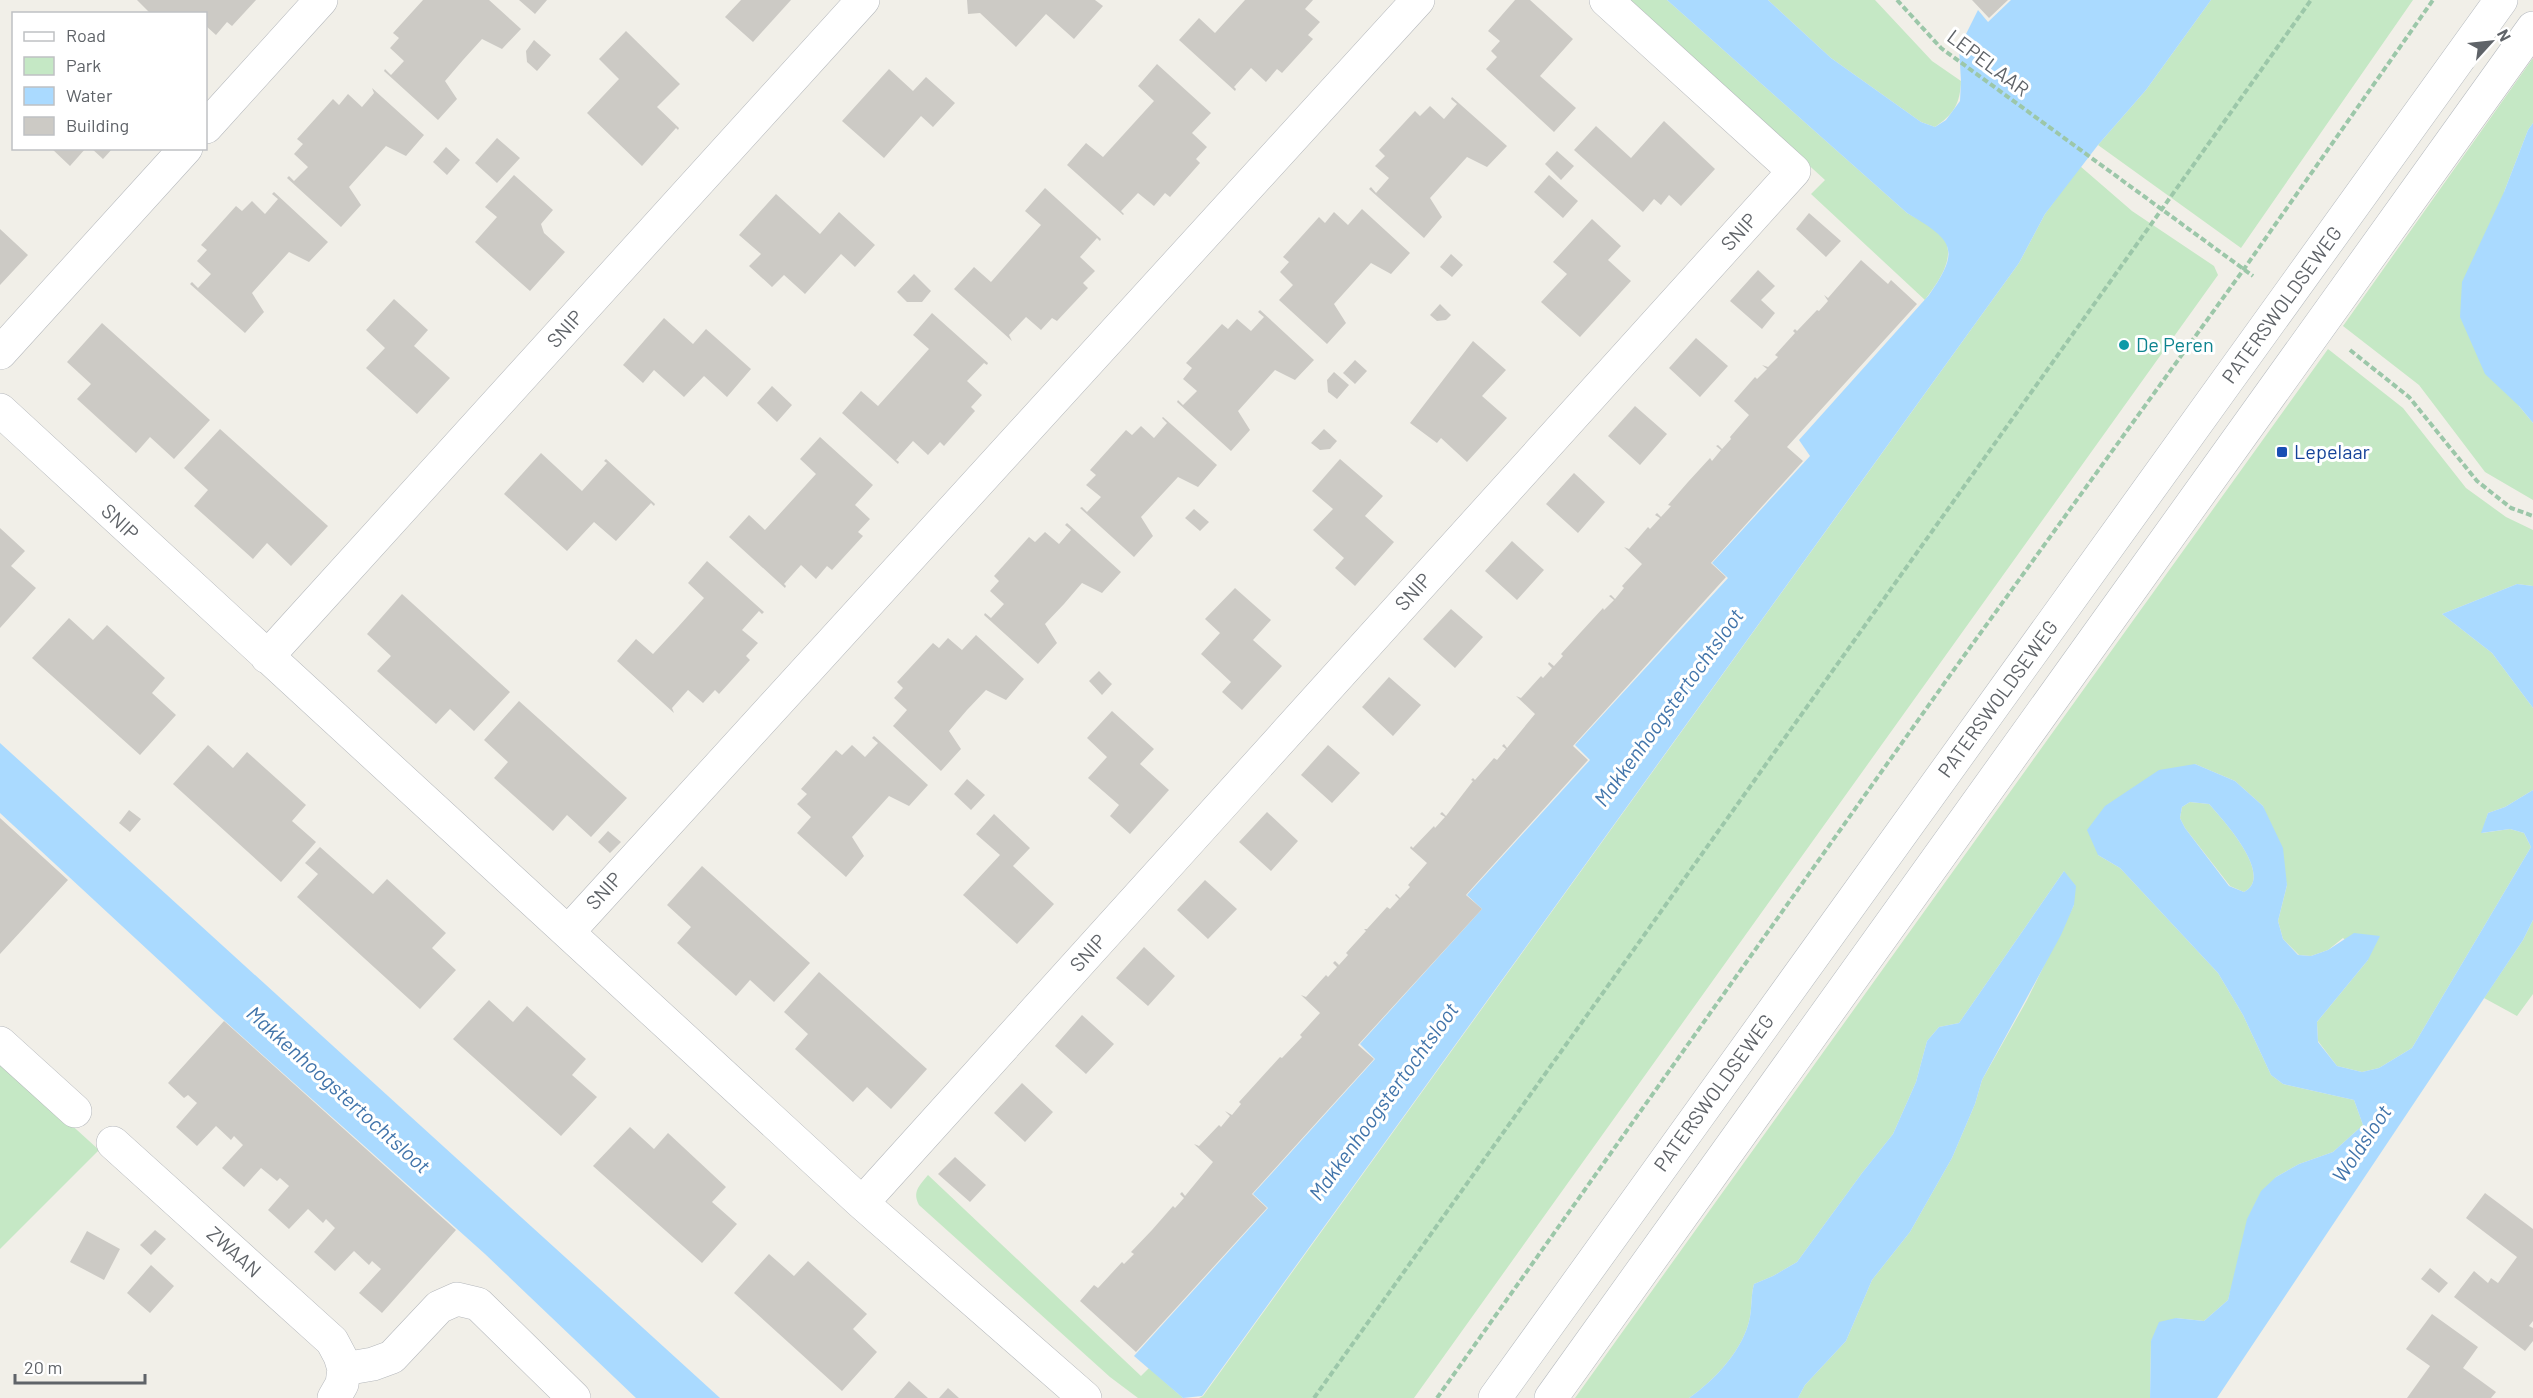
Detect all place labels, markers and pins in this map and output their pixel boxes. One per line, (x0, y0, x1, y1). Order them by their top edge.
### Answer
place label: De Peren (2136, 332, 2214, 356)
marker: De Peren (2117, 338, 2131, 352)
place label: Lepelaar (2294, 439, 2370, 463)
marker: Lepelaar (2275, 445, 2289, 459)

